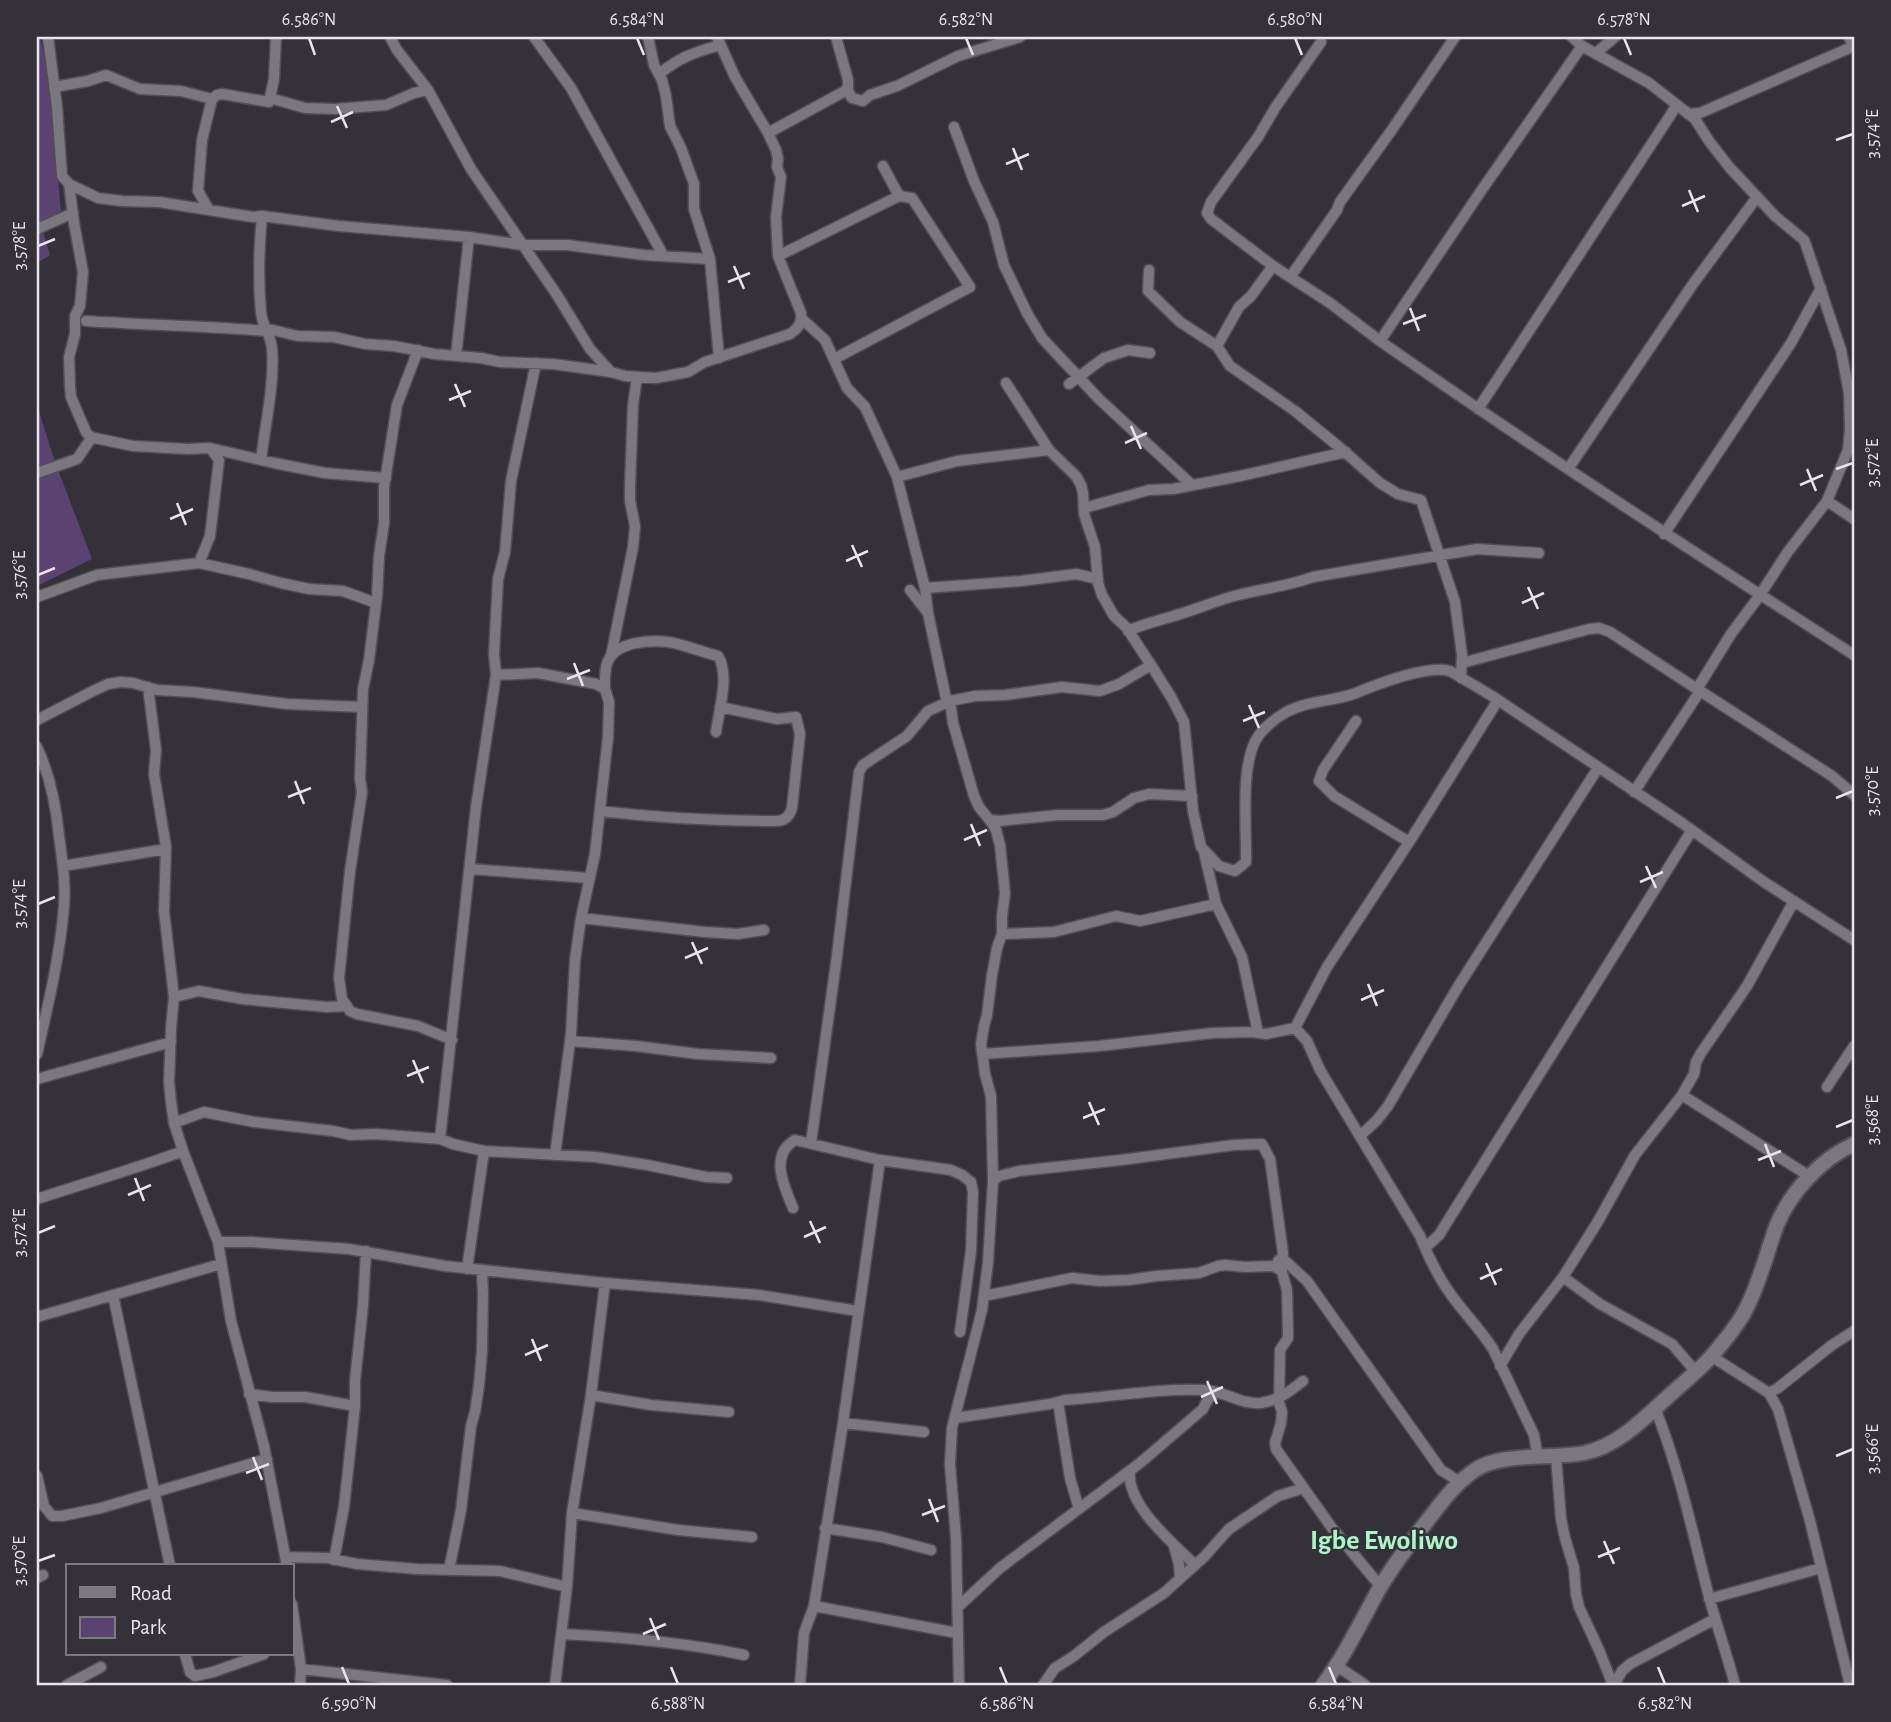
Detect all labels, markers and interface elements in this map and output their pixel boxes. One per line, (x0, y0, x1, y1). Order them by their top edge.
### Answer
text: 6.586°N (282, 11, 336, 29)
text: 6.584°N (610, 11, 664, 29)
text: 6.582°N (939, 11, 993, 29)
text: 6.580°N (1267, 11, 1323, 29)
text: 6.578°N (1597, 11, 1651, 29)
text: 3.574°E (1864, 109, 1882, 159)
text: 3.578°E (11, 221, 29, 271)
text: 3.572°E (1864, 438, 1882, 487)
text: 3.576°E (11, 550, 29, 599)
text: 3.570°E (1864, 766, 1882, 816)
text: 3.574°E (11, 879, 29, 929)
text: 3.568°E (1864, 1095, 1882, 1145)
text: 3.572°E (11, 1208, 29, 1257)
text: 3.566°E (1864, 1424, 1882, 1474)
district label: Igbe Ewoliwo (1310, 1527, 1458, 1555)
text: 3.570°E (11, 1536, 29, 1586)
legend (66, 1564, 294, 1656)
text: Road (130, 1583, 172, 1604)
text: Park (130, 1617, 167, 1638)
text: 6.590°N (321, 1695, 377, 1713)
text: 6.588°N (651, 1695, 705, 1713)
text: 6.586°N (980, 1695, 1034, 1713)
text: 6.584°N (1309, 1695, 1363, 1713)
text: 6.582°N (1638, 1695, 1692, 1713)

